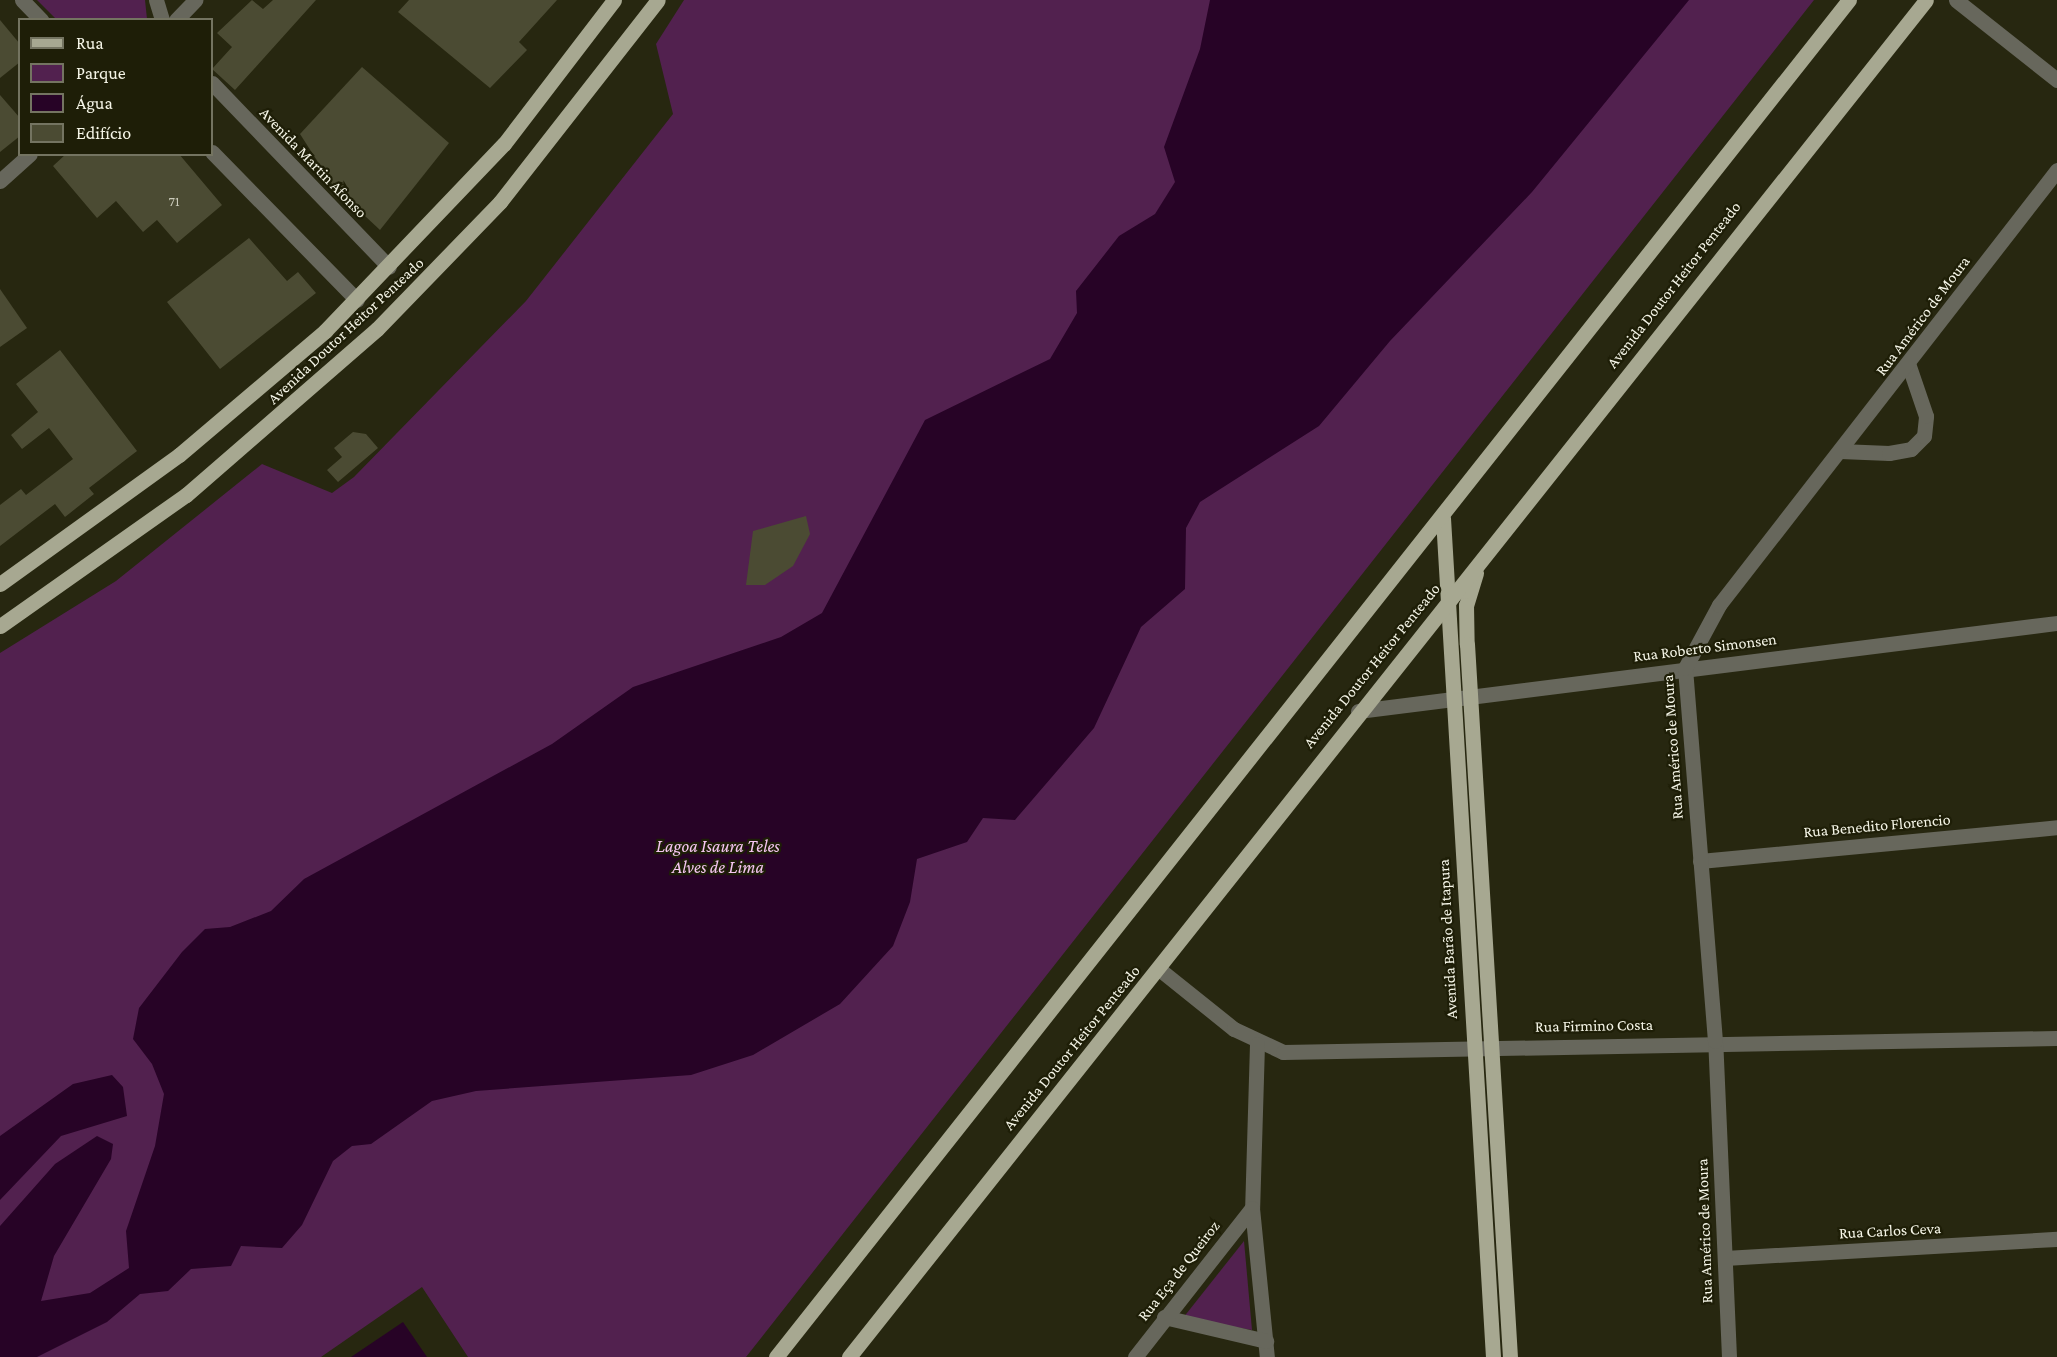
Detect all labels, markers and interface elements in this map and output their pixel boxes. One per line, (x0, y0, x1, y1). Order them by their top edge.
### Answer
legend (18, 18, 213, 156)
text: Rua (76, 33, 104, 53)
text: Parque (76, 63, 126, 83)
text: Água (76, 93, 113, 113)
street label: Avenida Martin Afonso (255, 104, 371, 222)
text: Edifício (76, 123, 131, 143)
house number: 71 (168, 193, 180, 209)
street label: Avenida Doutor Heitor Penteado (1603, 198, 1745, 372)
street label: Rua Américo de Moura (1872, 252, 1974, 380)
street label: Avenida Doutor Heitor Penteado (264, 254, 428, 408)
street label: Avenida Doutor Heitor Penteado (1300, 580, 1444, 752)
street label: Rua Roberto Simonsen (1632, 630, 1778, 666)
street label: Rua Américo de Moura (1658, 674, 1688, 820)
street label: Rua Benedito Florencio (1803, 810, 1951, 842)
water label: Lagoa Isaura Teles Alves de Lima (656, 836, 780, 878)
street label: Avenida Barão de Itapura (1434, 859, 1462, 1019)
street label: Avenida Doutor Heitor Penteado (1000, 962, 1144, 1134)
street label: Rua Firmino Costa (1535, 1015, 1653, 1037)
street label: Rua Américo de Moura (1693, 1158, 1717, 1304)
street label: Rua Eça de Queiroz (1134, 1217, 1224, 1325)
street label: Rua Carlos Ceva (1838, 1219, 1942, 1243)

